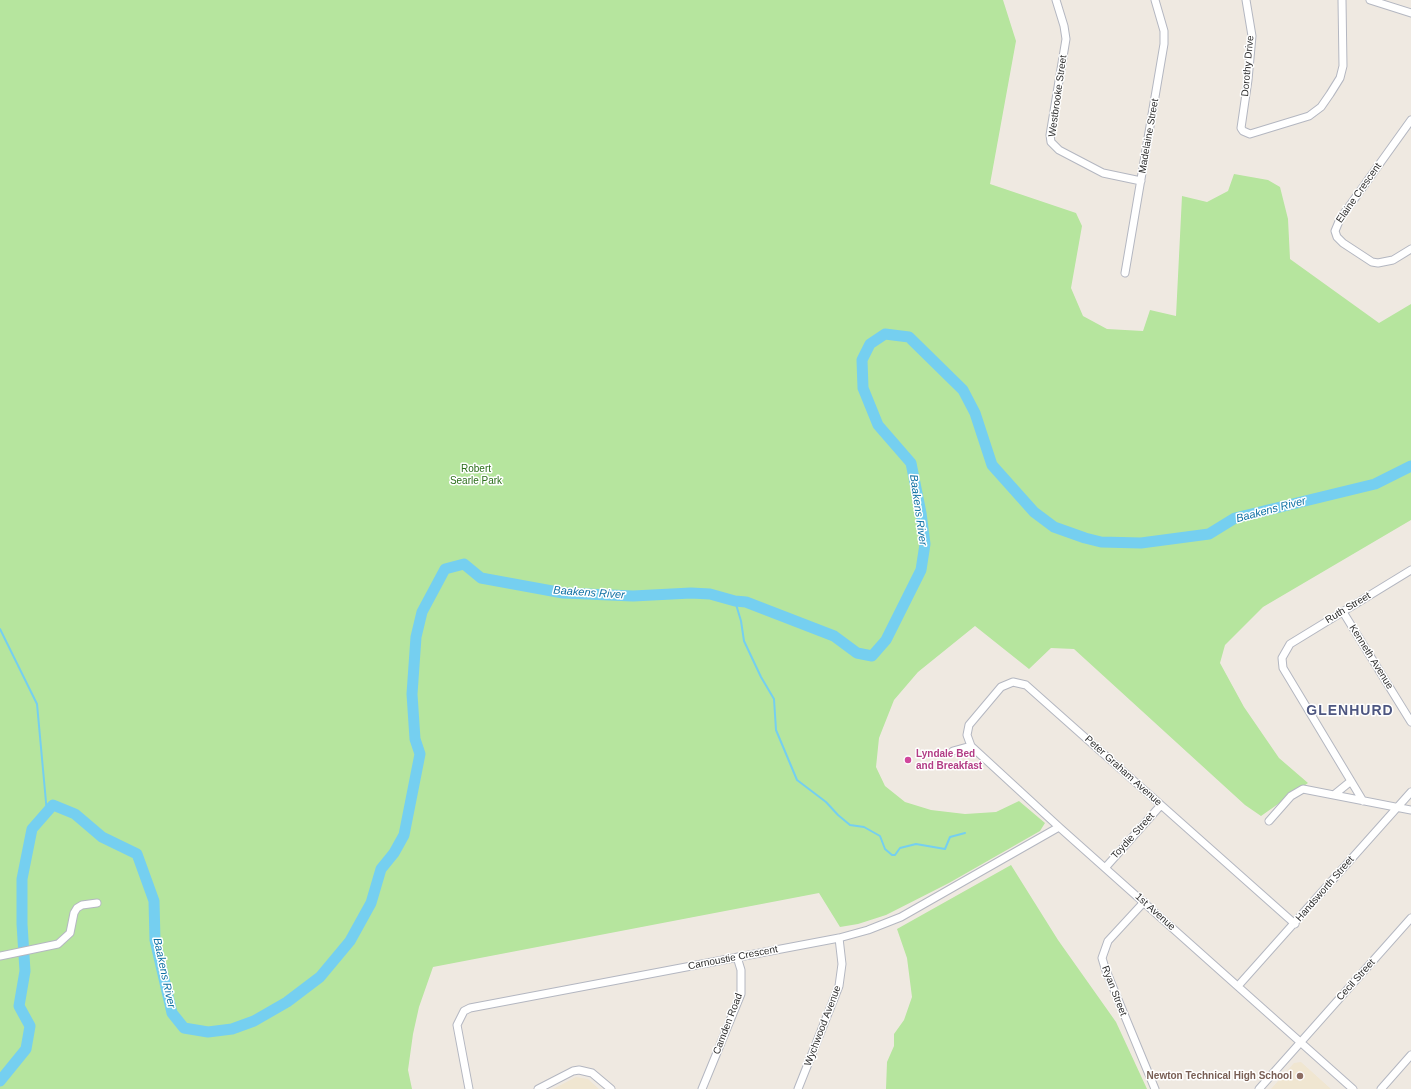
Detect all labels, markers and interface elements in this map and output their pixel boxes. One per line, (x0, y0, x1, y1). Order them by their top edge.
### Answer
street label: Dorothy Drive (1239, 35, 1257, 97)
street label: Westbrooke Street (1046, 54, 1070, 138)
street label: Madelaine Street (1137, 98, 1161, 174)
street label: Elaine Crescent (1334, 161, 1384, 225)
park label: Robert Searle Park (450, 463, 502, 486)
water label: Baakens River (906, 474, 930, 546)
water label: Baakens River (1235, 494, 1307, 526)
water label: Baakens River (553, 584, 625, 602)
street label: Ruth Street (1323, 590, 1373, 626)
street label: Kenneth Avenue (1346, 623, 1396, 691)
district label: GLENHURD (1306, 703, 1394, 719)
street label: Peter Graham Avenue (1082, 733, 1164, 809)
place label: Lyndale Bed and Breakfast (916, 748, 982, 772)
marker: Lyndale Bed and Breakfast (903, 755, 913, 765)
street label: Toydie Street (1109, 810, 1157, 862)
street label: Handsworth Street (1293, 854, 1357, 924)
street label: 1st Avenue (1132, 891, 1178, 933)
water label: Baakens River (150, 937, 178, 1009)
street label: Carnoustie Crescent (687, 943, 779, 973)
street label: Cecil Street (1334, 957, 1378, 1003)
street label: Ryan Street (1099, 964, 1129, 1018)
street label: Wychwood Avenue (802, 984, 844, 1068)
street label: Camden Road (711, 992, 745, 1056)
place label: Newton Technical High School (1147, 1070, 1292, 1082)
marker: Newton Technical High School (1295, 1071, 1305, 1081)

